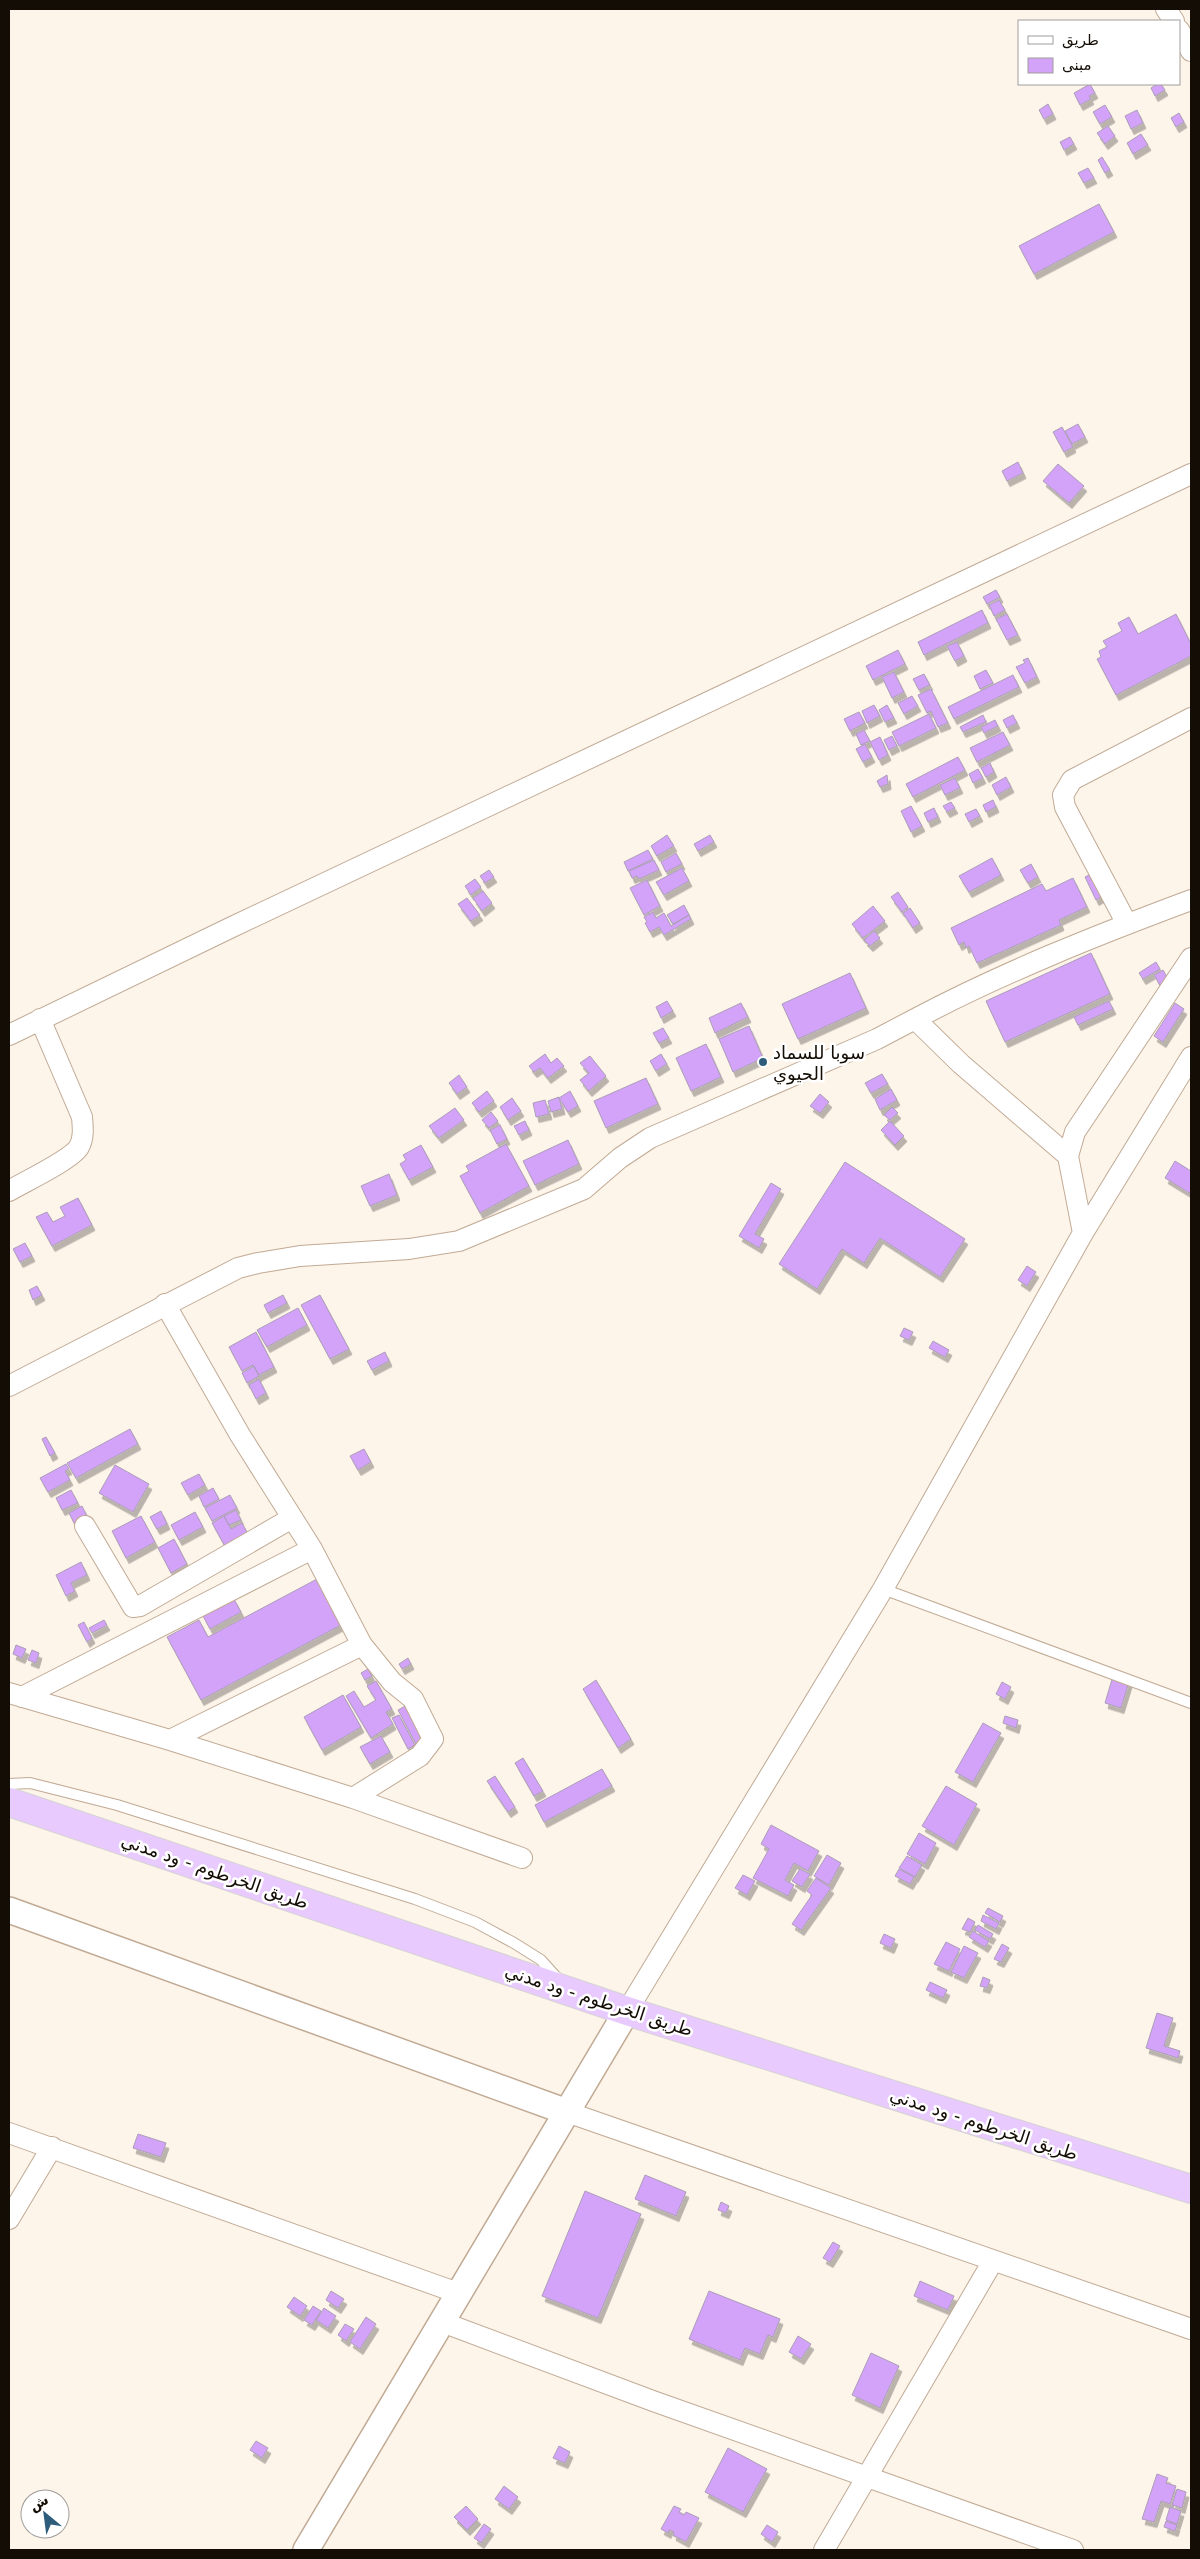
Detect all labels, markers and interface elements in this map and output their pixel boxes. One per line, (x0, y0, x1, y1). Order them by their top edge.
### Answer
legend (1018, 20, 1180, 85)
text: طريق (1062, 31, 1099, 49)
text: مبنى (1062, 56, 1092, 74)
place label: سوبا للسماد الحيوي (773, 1042, 865, 1085)
marker: سوبا للسماد الحيوي (757, 1056, 769, 1068)
street label: طريق الخرطوم - ود مدني (118, 1829, 311, 1914)
street label: طريق الخرطوم - ود مدني (502, 1960, 696, 2041)
street label: طريق الخرطوم - ود مدني (887, 2084, 1081, 2165)
north arrow (20, 2489, 70, 2539)
text: ش (26, 2491, 51, 2514)

